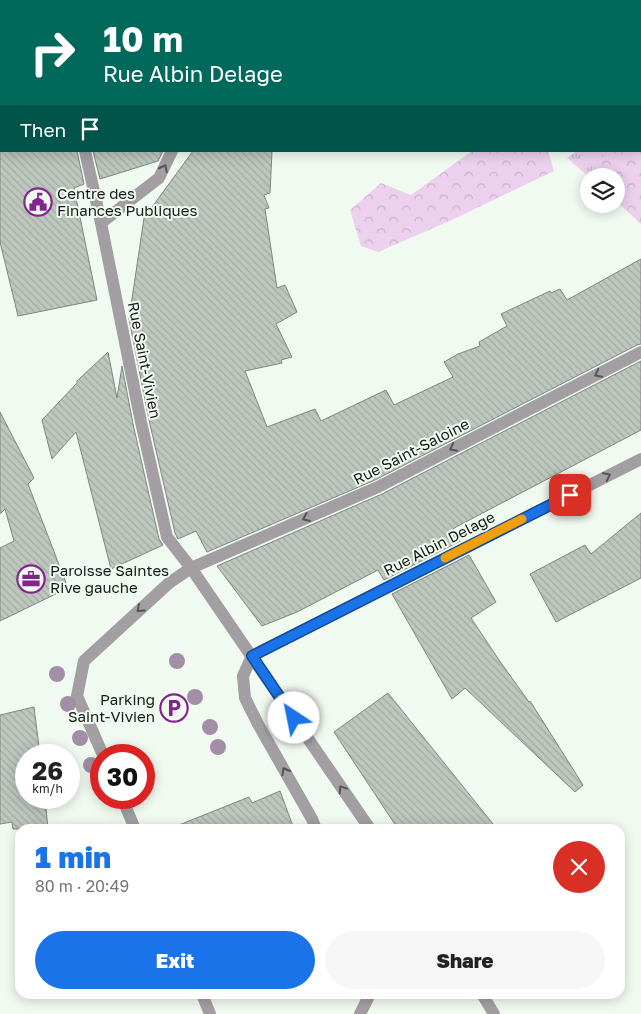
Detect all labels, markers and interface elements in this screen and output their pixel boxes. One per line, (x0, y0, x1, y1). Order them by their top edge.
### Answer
text: 10 m (103, 18, 183, 60)
icon: right (20, 20, 85, 85)
text: Rue Albin Delage (103, 60, 283, 87)
icon: arrive (76, 115, 104, 143)
text: Then (20, 118, 66, 141)
one-way arrow (158, 165, 168, 174)
map controls (580, 168, 625, 213)
button: layers (580, 168, 625, 213)
place label: Centre des Finances Publiques (57, 184, 197, 219)
public building icon: Centre des Finances Publiques (23, 187, 53, 217)
street label: Rue Saint-Vivien (125, 300, 165, 420)
one-way arrow (594, 368, 603, 378)
street label: Rue Saint-Saloine (350, 414, 472, 488)
one-way arrow (449, 442, 458, 452)
one-way arrow (602, 472, 611, 482)
pin (549, 474, 591, 516)
icon: arrive (556, 481, 584, 509)
street label: Rue Albin Delage (380, 507, 498, 579)
one-way arrow (303, 512, 311, 522)
place label: Paroisse Saintes Rive gauche (50, 561, 169, 596)
office icon: Paroisse Saintes Rive gauche (16, 564, 46, 594)
one-way arrow (136, 604, 145, 613)
place label: Parking Saint-Vivien (68, 690, 155, 725)
position arrow (267, 691, 319, 743)
parking icon: Parking Saint-Vivien (159, 693, 189, 723)
speed limit sign: 30 (90, 744, 155, 809)
text: 26 (32, 755, 63, 786)
one-way arrow (281, 767, 291, 776)
text: km/h (32, 781, 63, 796)
one-way arrow (339, 785, 348, 794)
text: 1 min (35, 839, 111, 875)
button: close (553, 841, 605, 893)
text: 80 m · 20:49 (35, 876, 129, 896)
button: Exit (35, 931, 315, 989)
button: Share (325, 931, 605, 989)

